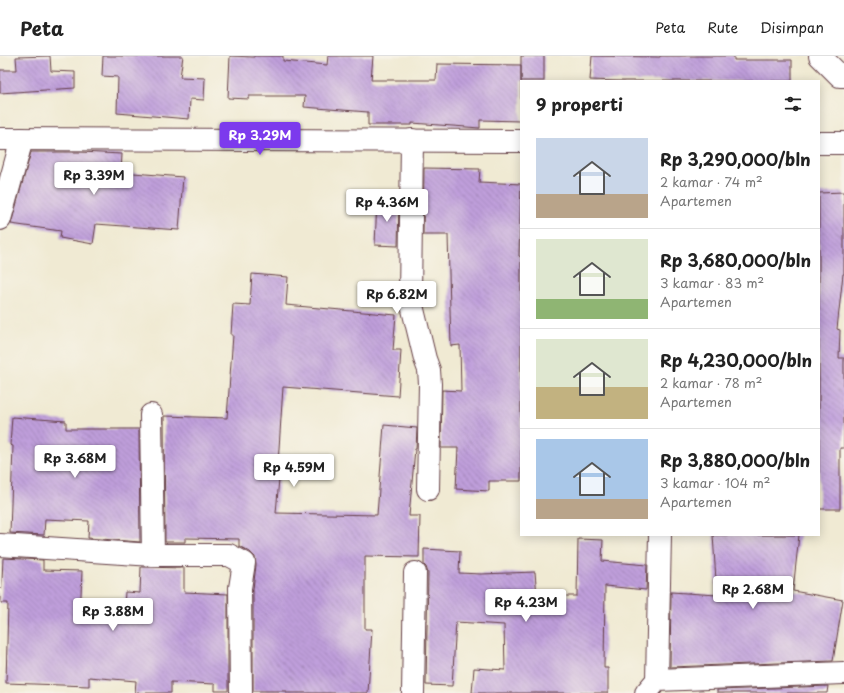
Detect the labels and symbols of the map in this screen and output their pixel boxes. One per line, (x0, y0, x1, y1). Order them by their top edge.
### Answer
pin: Rp 3.29M (219, 122, 301, 156)
pin: Rp 3.39M (53, 162, 135, 196)
pin: Rp 4.36M (346, 189, 428, 223)
pin: Rp 6.82M (356, 281, 438, 315)
pin: Rp 3.68M (34, 445, 116, 479)
pin: Rp 4.59M (253, 454, 335, 488)
pin: Rp 2.68M (712, 576, 794, 610)
pin: Rp 4.23M (485, 589, 567, 623)
pin: Rp 3.88M (72, 598, 154, 632)

